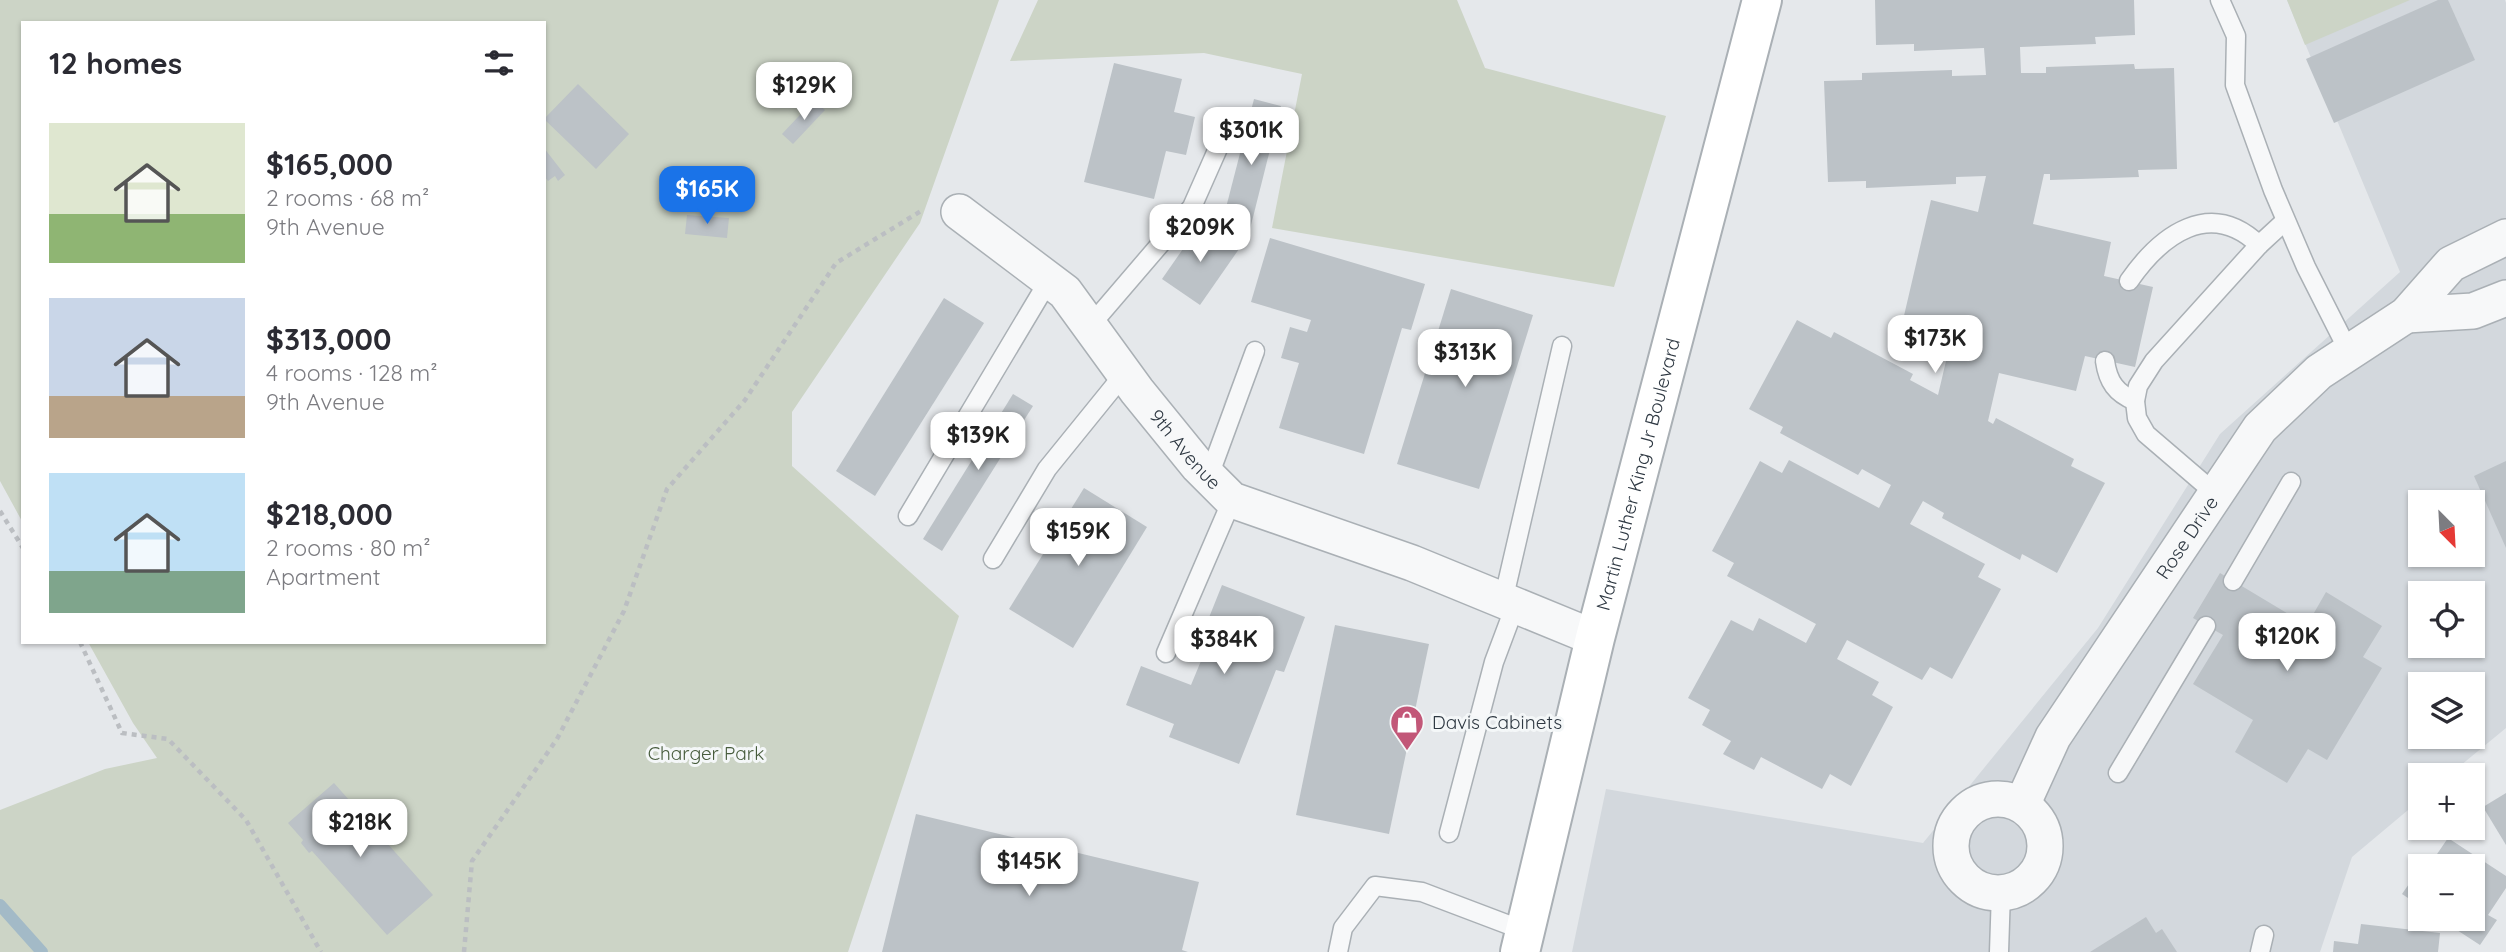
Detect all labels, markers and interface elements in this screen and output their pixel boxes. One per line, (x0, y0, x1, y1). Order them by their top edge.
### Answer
text: 12 homes (49, 44, 182, 82)
icon: filters (480, 44, 518, 82)
pin: $129K (755, 62, 853, 122)
text: $129K (772, 70, 836, 99)
pin: $301K (1202, 108, 1300, 167)
text: $301K (1219, 115, 1283, 144)
text: $165,000 (266, 145, 393, 183)
icon: home (105, 151, 189, 235)
pin: $165K (658, 166, 756, 226)
text: $165K (675, 174, 739, 203)
text: 2 rooms · 68 m² (266, 183, 429, 212)
pin: $209K (1151, 204, 1249, 264)
text: 9th Avenue (266, 212, 385, 241)
text: $209K (1165, 212, 1235, 241)
pin: $173K (1886, 316, 1984, 375)
text: $313,000 (266, 320, 391, 358)
text: $173K (1904, 323, 1966, 352)
icon: home (105, 326, 189, 410)
pin: $313K (1416, 330, 1514, 389)
street label: Martin Luther King Jr Boulevard (1591, 336, 1685, 613)
text: $313K (1434, 337, 1496, 366)
text: 4 rooms · 128 m² (266, 358, 438, 387)
text: 9th Avenue (266, 387, 385, 416)
street label: 9th Avenue (1145, 404, 1226, 494)
pin: $139K (929, 412, 1027, 472)
text: $139K (946, 420, 1010, 449)
north arrow (2408, 490, 2485, 567)
map controls (2408, 490, 2485, 931)
street label: Rose Drive (2150, 491, 2223, 583)
text: $218,000 (266, 495, 393, 533)
icon: home (105, 501, 189, 585)
pin: $159K (1029, 508, 1127, 568)
text: $159K (1046, 516, 1110, 545)
text: 2 rooms · 80 m² (266, 533, 431, 562)
text: Apartment (266, 562, 380, 591)
button: locate (2408, 581, 2485, 658)
pin: $120K (2238, 614, 2336, 673)
pin: $384K (1175, 616, 1273, 676)
text: $120K (2255, 621, 2319, 650)
text: $384K (1190, 624, 1258, 653)
button: layers (2408, 672, 2485, 749)
shop icon: Davis Cabinets (1388, 703, 1426, 752)
place label: Davis Cabinets (1432, 710, 1562, 734)
park label: Charger Park (648, 741, 764, 765)
button: + (2408, 763, 2485, 840)
pin: $218K (311, 800, 409, 859)
text: $218K (328, 807, 392, 836)
pin: $145K (980, 838, 1078, 898)
text: $145K (997, 846, 1061, 875)
button: − (2408, 854, 2485, 931)

